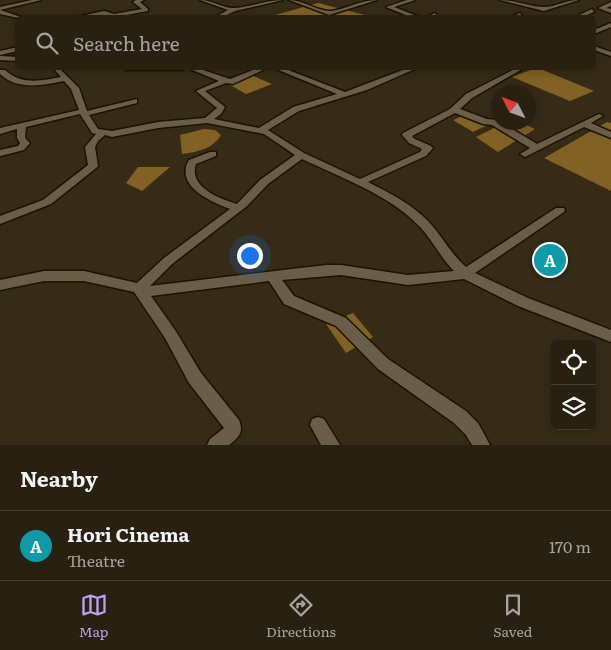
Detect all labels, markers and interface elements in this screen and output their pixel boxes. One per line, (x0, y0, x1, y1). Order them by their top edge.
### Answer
search box (15, 15, 596, 70)
icon: search (33, 29, 61, 57)
text: Search here (73, 29, 180, 57)
north arrow (491, 85, 536, 130)
pin: A (534, 241, 566, 279)
your location (237, 243, 263, 269)
map controls (551, 340, 596, 430)
button: locate (551, 340, 596, 385)
button: layers (551, 385, 596, 430)
text: Nearby (20, 462, 98, 493)
text: Hori Cinema (67, 520, 190, 548)
text: A (30, 534, 42, 558)
text: 170 m (549, 534, 591, 558)
text: Theatre (67, 548, 125, 572)
tab: Map (79, 591, 109, 641)
tab: Directions (266, 591, 336, 641)
tab: Saved (493, 591, 532, 641)

